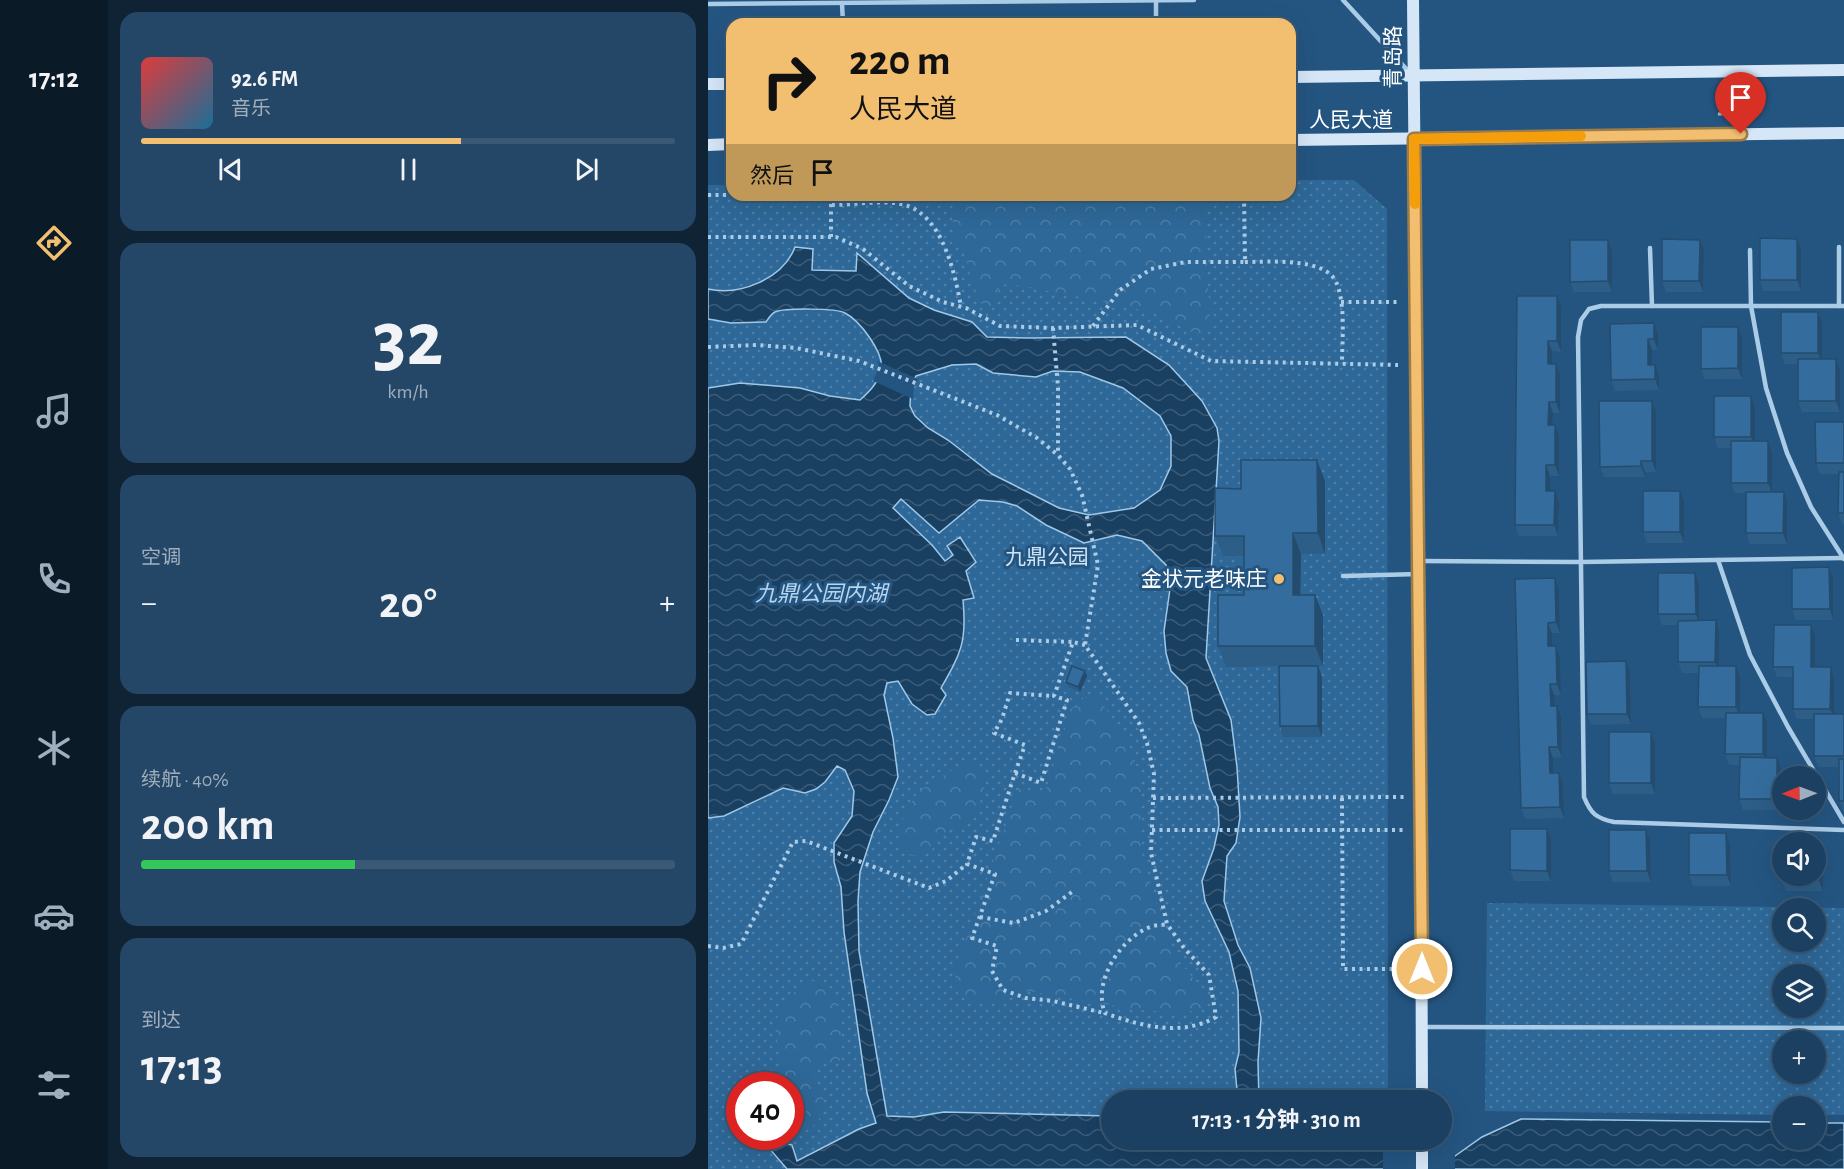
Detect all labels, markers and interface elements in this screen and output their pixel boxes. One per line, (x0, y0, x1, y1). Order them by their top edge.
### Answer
street label: 青岛路 (1382, 26, 1404, 89)
text: 220 m (849, 40, 951, 82)
icon: right (750, 42, 828, 120)
text: 17:12 (29, 65, 79, 92)
text: 92.6 FM (231, 68, 298, 90)
pin (1715, 72, 1766, 134)
icon: arrive (1724, 81, 1757, 114)
text: 人民大道 (849, 96, 957, 123)
text: 音乐 (231, 99, 271, 119)
street label: 人民大道 (1309, 109, 1393, 131)
icon: previous (214, 153, 247, 186)
icon: pause (392, 153, 425, 186)
icon: next (570, 153, 603, 186)
icon: arrive (806, 156, 839, 189)
text: 然后 (750, 165, 794, 187)
icon: directions (33, 222, 75, 264)
text: 32 (373, 302, 443, 380)
text: km/h (387, 382, 429, 402)
icon: music (33, 390, 75, 432)
park label: 九鼎公园 (1005, 546, 1089, 568)
text: 空调 (141, 548, 181, 568)
icon: phone (33, 558, 75, 600)
place label: 金状元老味庄 (1141, 568, 1267, 590)
marker: 金状元老味庄 (1272, 572, 1286, 586)
text: 20° (379, 581, 437, 626)
water label: 九鼎公园内湖 (755, 582, 890, 605)
text: − (141, 587, 157, 620)
text: + (659, 587, 675, 620)
icon: climate (33, 727, 75, 769)
north arrow (1772, 766, 1826, 820)
map controls (1772, 766, 1826, 1150)
text: 续航 · 40% (141, 770, 229, 790)
text: 200 km (141, 803, 274, 848)
button: sound (1772, 832, 1826, 886)
icon: car (33, 895, 75, 937)
button: search (1772, 898, 1826, 952)
position arrow (1390, 937, 1454, 1001)
button: layers (1772, 964, 1826, 1018)
text: 到达 (141, 1011, 181, 1031)
button: + (1772, 1030, 1826, 1084)
text: 17:13 (141, 1044, 223, 1089)
icon: filters (33, 1064, 75, 1106)
speed limit sign: 40 (726, 1072, 804, 1150)
button: − (1772, 1096, 1826, 1150)
text: 17:13 · 1 分钟 · 310 m (1192, 1109, 1361, 1131)

